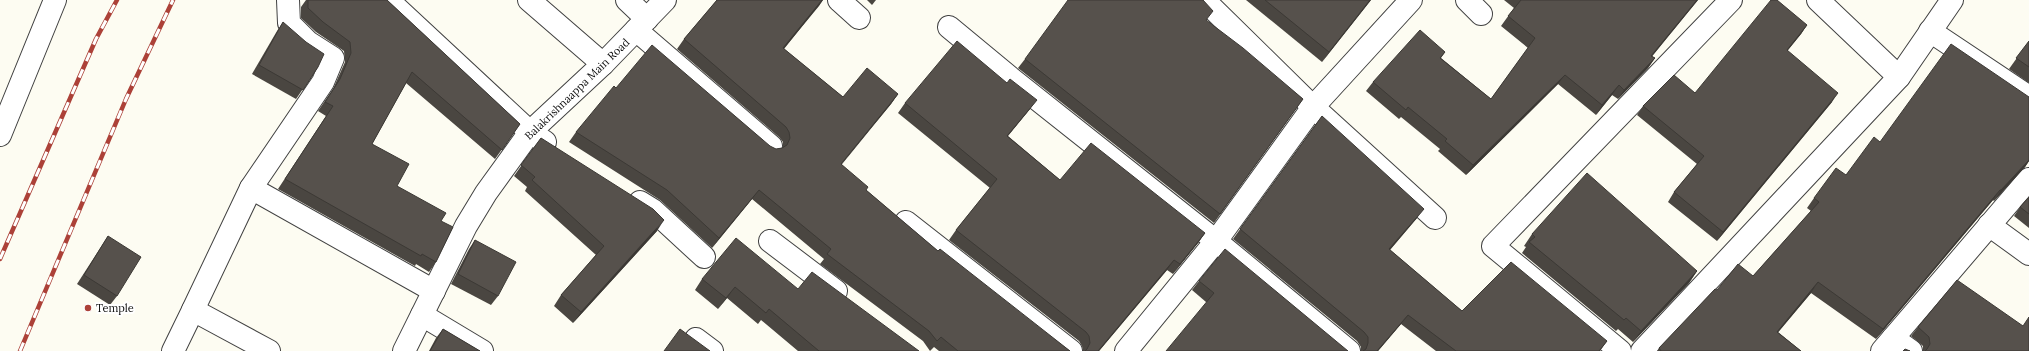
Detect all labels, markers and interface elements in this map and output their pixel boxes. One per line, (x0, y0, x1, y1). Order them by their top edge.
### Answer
street label: Balakrishnaappa Main Road (522, 35, 633, 143)
place label: Temple (96, 301, 134, 315)
marker: Temple (83, 303, 93, 313)

